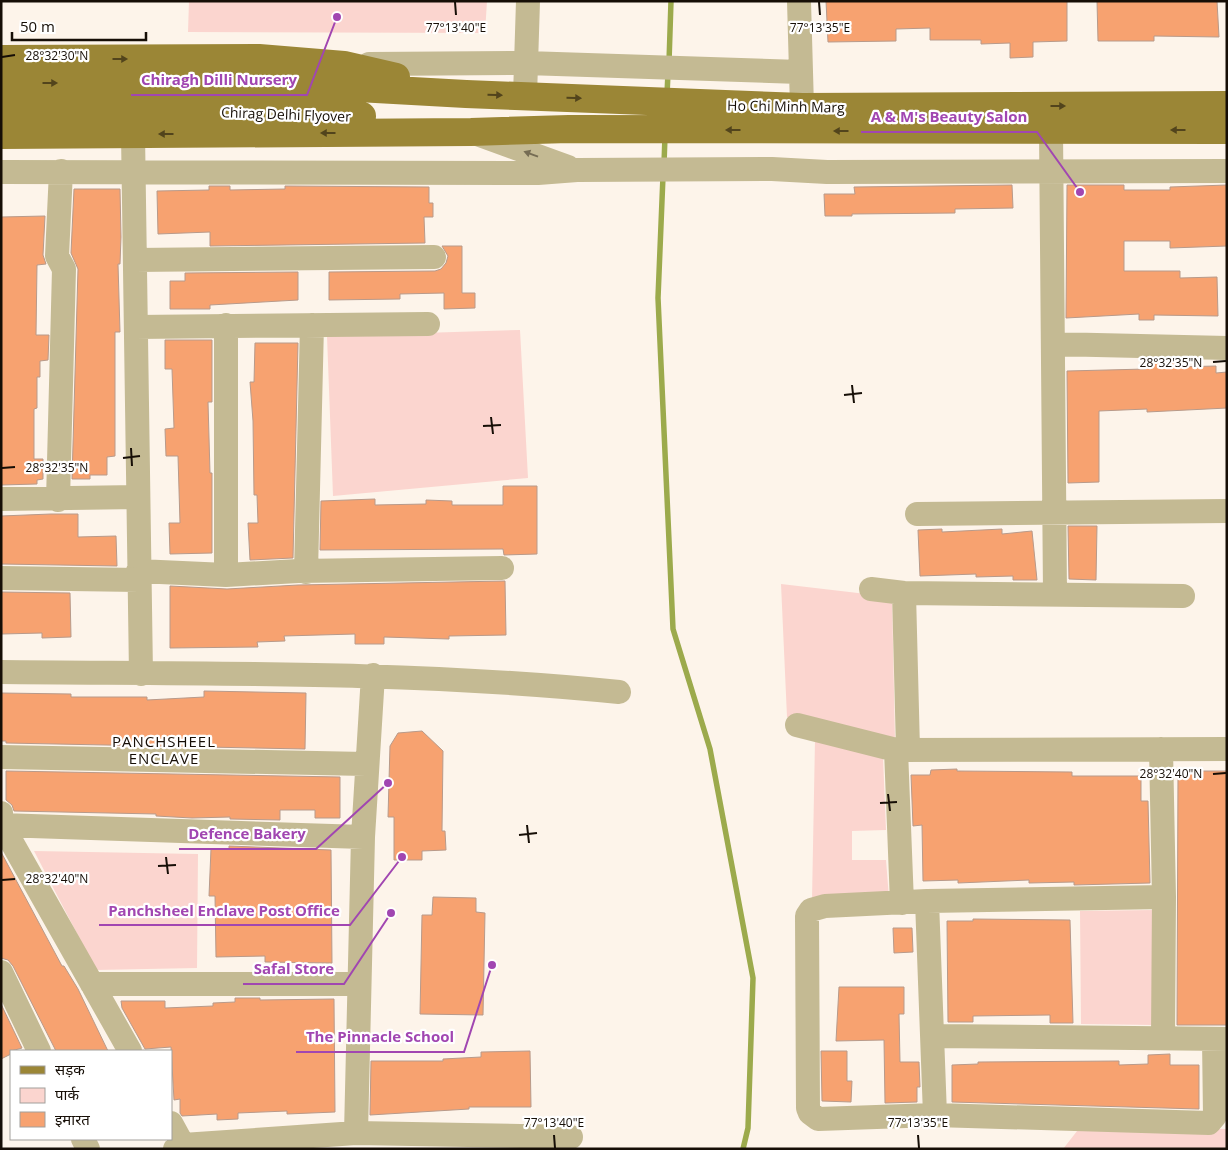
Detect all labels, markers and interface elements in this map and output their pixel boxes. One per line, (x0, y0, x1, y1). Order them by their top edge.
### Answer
scale bar (12, 10, 146, 42)
text: 50 m (20, 16, 55, 36)
text: 77°13'40"E (426, 19, 486, 36)
text: 77°13'35"E (790, 19, 850, 36)
text: 28°32'30"N (26, 47, 88, 64)
one-way arrow (112, 55, 128, 63)
callout: Chiragh Dilli Nursery (131, 65, 307, 95)
text: Chiragh Dilli Nursery (141, 69, 297, 89)
one-way arrow (42, 80, 58, 88)
one-way arrow (488, 91, 504, 99)
one-way arrow (566, 95, 582, 103)
street label: Ho Chi Minh Marg (727, 95, 845, 117)
street label: Chirag Delhi Flyover (221, 102, 351, 126)
callout: A & M's Beauty Salon (861, 102, 1037, 132)
one-way arrow (1051, 102, 1067, 110)
text: A & M's Beauty Salon (871, 106, 1027, 126)
one-way arrow (724, 126, 740, 134)
one-way arrow (1170, 126, 1186, 134)
one-way arrow (832, 127, 848, 135)
one-way arrow (320, 129, 336, 137)
one-way arrow (157, 130, 173, 138)
one-way arrow (523, 149, 538, 157)
text: 28°32'35"N (1140, 354, 1202, 371)
text: 28°32'35"N (26, 459, 88, 476)
district label: PANCHSHEEL ENCLAVE (112, 731, 216, 768)
text: 28°32'40"N (1140, 765, 1202, 782)
callout: Defence Bakery (179, 819, 316, 849)
text: Defence Bakery (188, 823, 306, 843)
text: 28°32'40"N (26, 870, 88, 887)
callout: Panchsheel Enclave Post Office (99, 895, 350, 925)
text: Panchsheel Enclave Post Office (108, 900, 340, 920)
callout: Safal Store (243, 954, 344, 984)
text: Safal Store (254, 958, 334, 978)
callout: The Pinnacle School (296, 1022, 464, 1052)
text: The Pinnacle School (306, 1026, 454, 1046)
legend (10, 1050, 172, 1140)
text: सड़क (55, 1059, 85, 1079)
text: पार्क (55, 1084, 79, 1104)
text: इमारत (55, 1109, 90, 1129)
text: 77°13'40"E (524, 1114, 584, 1131)
text: 77°13'35"E (888, 1114, 948, 1131)

